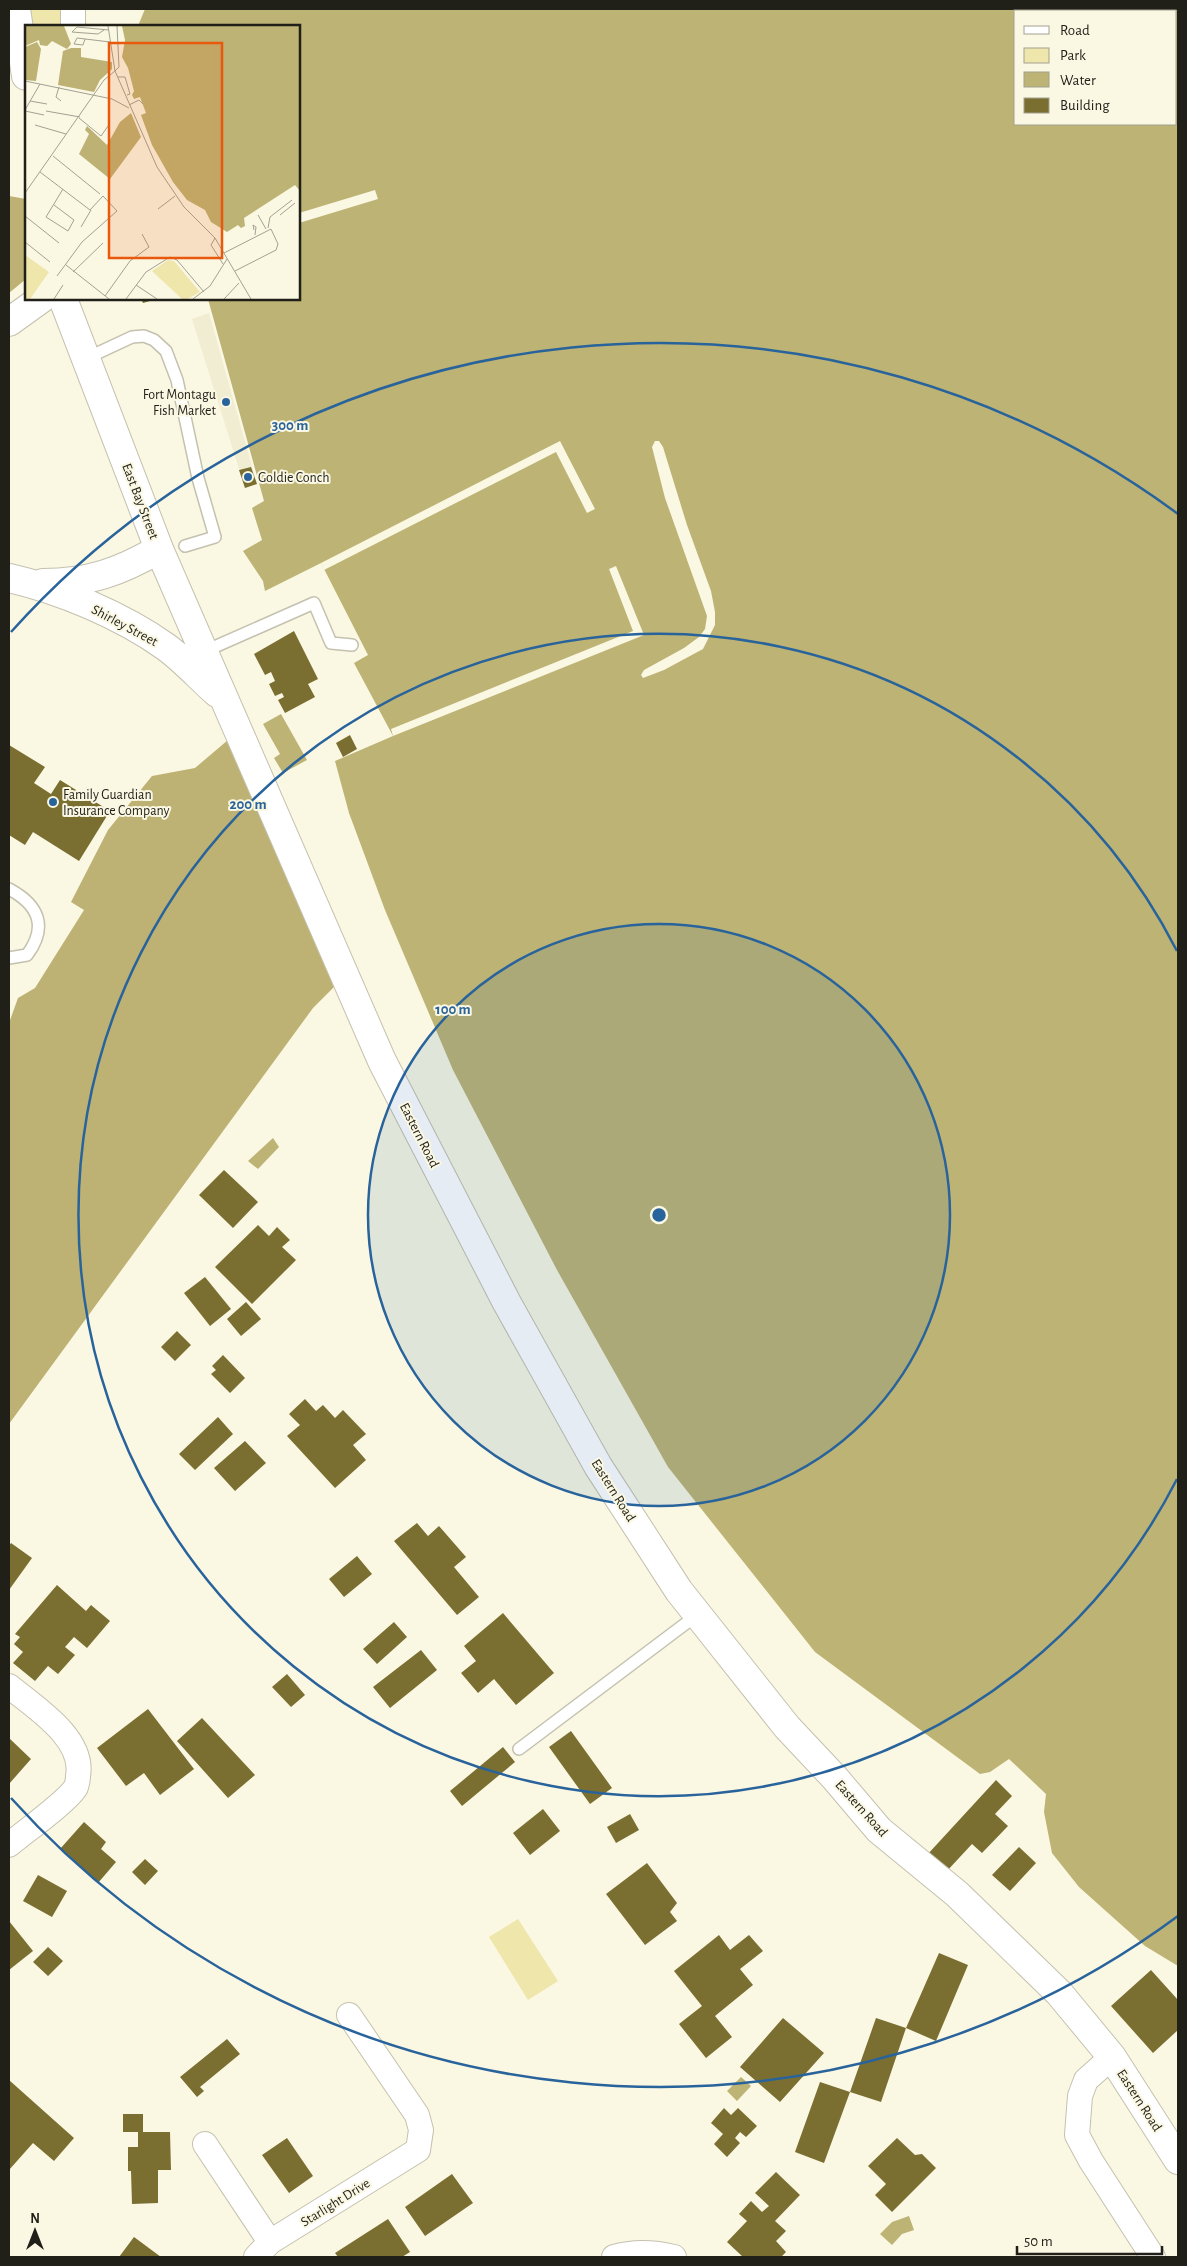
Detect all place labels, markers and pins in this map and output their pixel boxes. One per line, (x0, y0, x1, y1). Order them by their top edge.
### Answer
place label: Fort Montagu Fish Market (143, 388, 217, 418)
marker: Fort Montagu Fish Market (220, 396, 232, 408)
marker: Goldie Conch (242, 471, 254, 483)
place label: Goldie Conch (258, 471, 329, 485)
place label: Family Guardian Insurance Company (63, 788, 169, 818)
marker: Family Guardian Insurance Company (47, 796, 59, 808)
centre of rings (650, 1206, 668, 1224)

